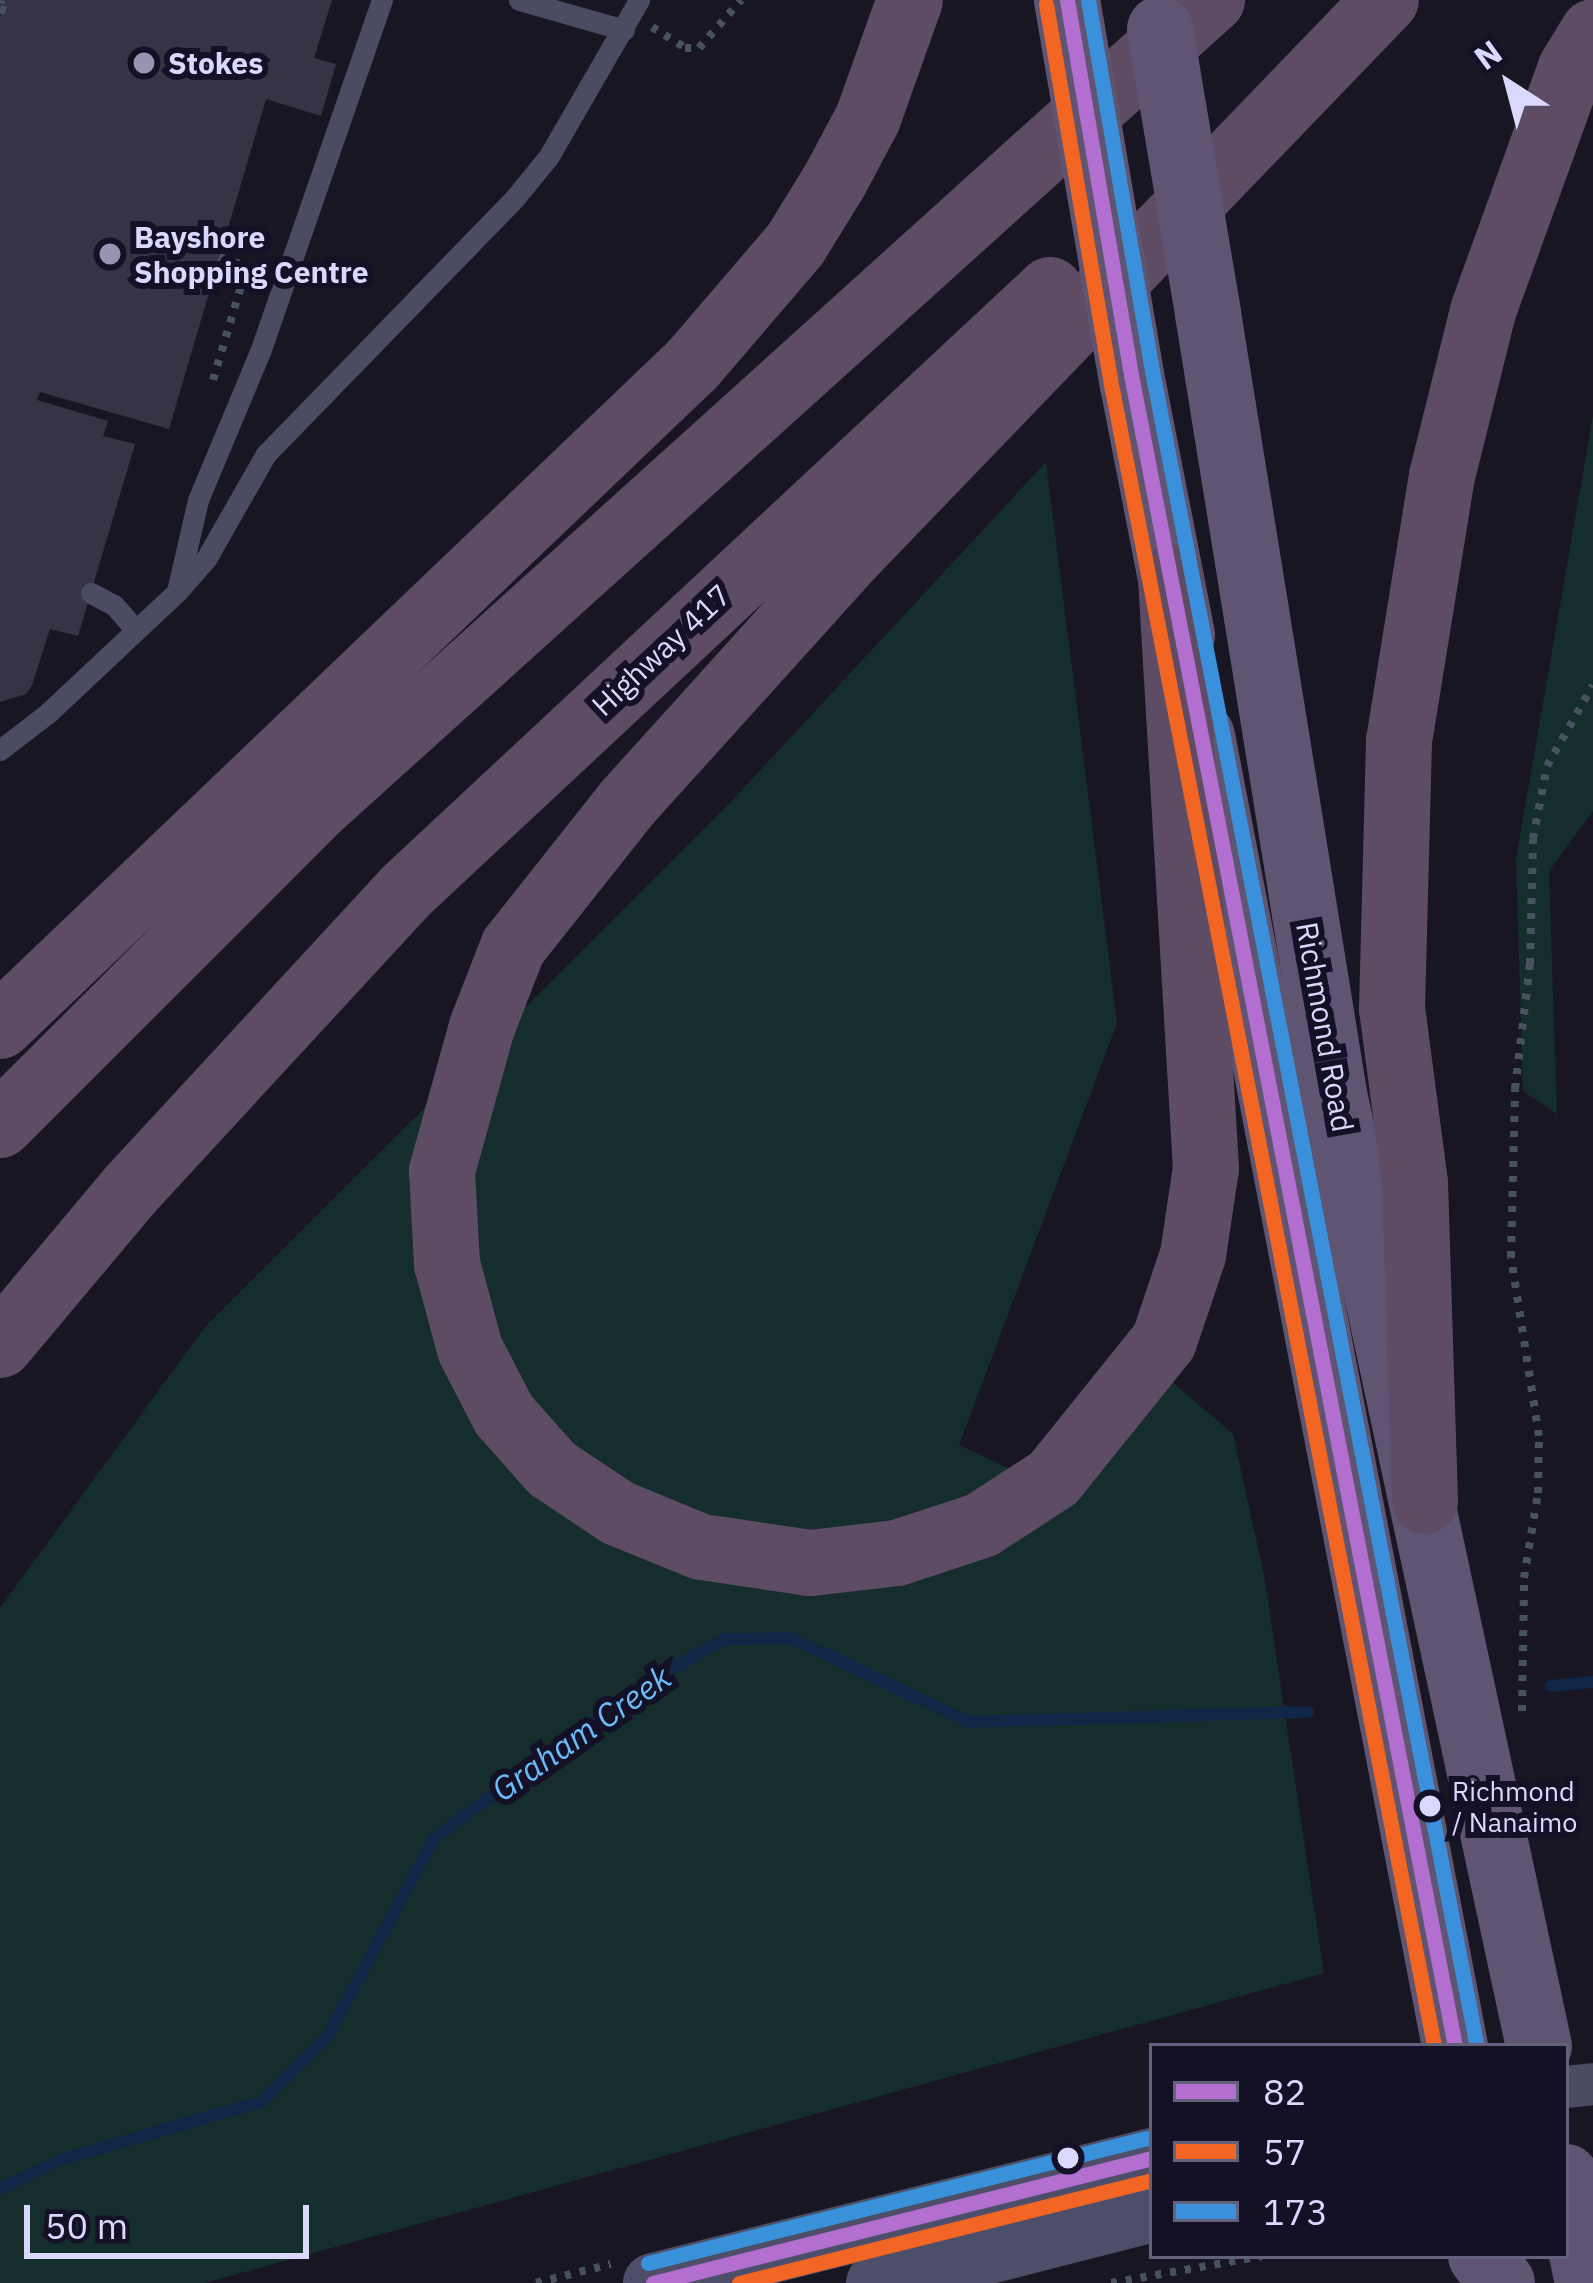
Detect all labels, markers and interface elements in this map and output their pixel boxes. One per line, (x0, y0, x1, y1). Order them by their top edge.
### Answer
north arrow (1449, 24, 1569, 144)
text: N (1465, 30, 1510, 79)
place label: Stokes (168, 45, 263, 81)
marker: Stokes (131, 50, 157, 76)
place label: Bayshore Shopping Centre (134, 219, 369, 290)
marker: Bayshore Shopping Centre (97, 241, 123, 267)
street label: Highway 417 (584, 577, 738, 723)
street label: Richmond Road (1289, 919, 1361, 1135)
water label: Graham Creek (484, 1657, 678, 1809)
place label: Richmond / Nanaimo (1452, 1774, 1577, 1837)
marker: Richmond / Nanaimo (1419, 1795, 1441, 1817)
legend (1149, 2043, 1569, 2259)
text: 82 (1263, 2068, 1306, 2115)
text: 57 (1263, 2128, 1306, 2175)
unlabelled marker (1057, 2147, 1079, 2169)
scale bar (30, 2181, 315, 2255)
text: 173 (1263, 2188, 1328, 2235)
text: 50 m (45, 2202, 128, 2249)

